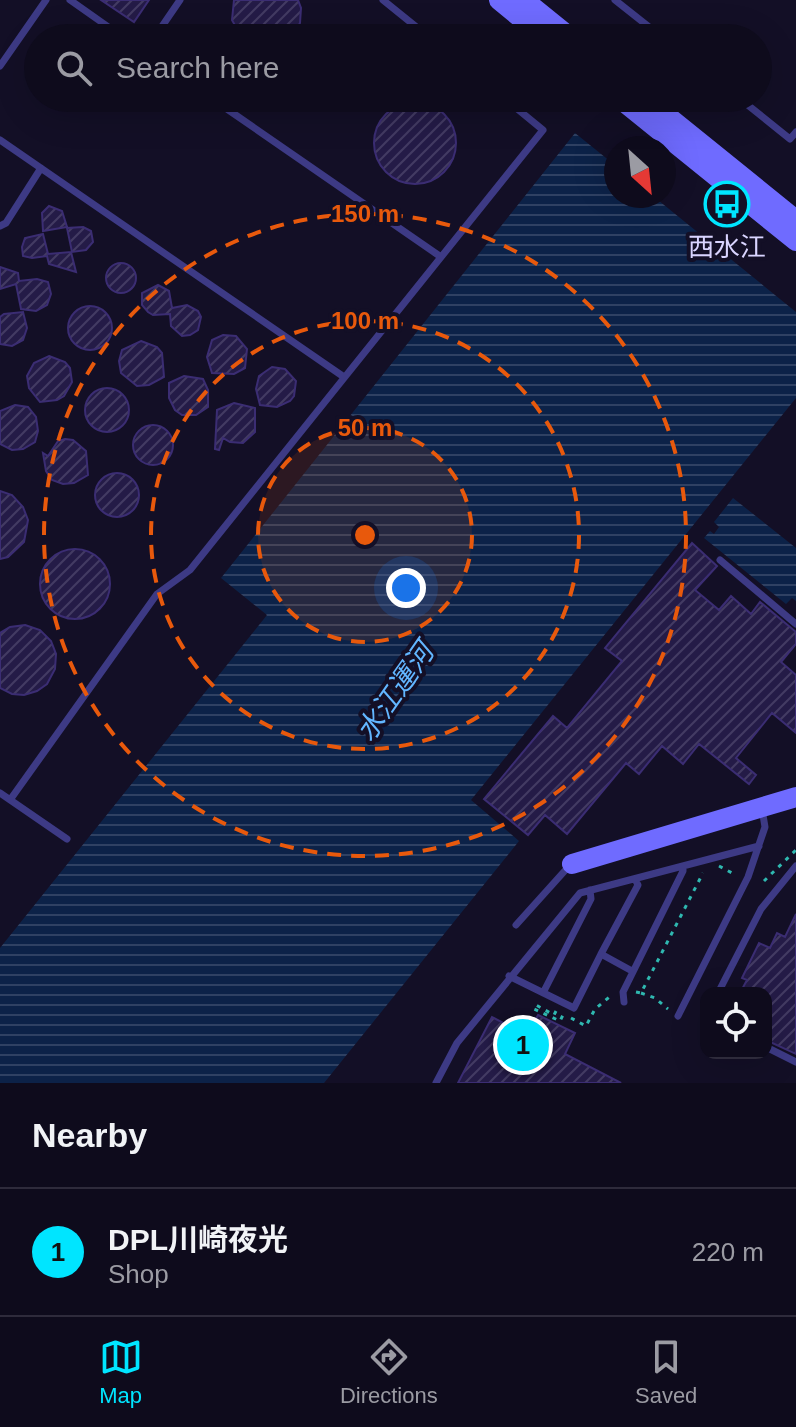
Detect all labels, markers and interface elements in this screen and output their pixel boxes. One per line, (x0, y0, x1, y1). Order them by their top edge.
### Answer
search box (24, 24, 772, 112)
icon: search (52, 46, 96, 90)
text: Search here (116, 51, 279, 84)
north arrow (604, 136, 676, 208)
bus stop icon: 西水江 (703, 180, 751, 228)
text: 150 m (331, 200, 399, 227)
place label: 西水江 (688, 232, 766, 262)
text: 100 m (331, 307, 399, 334)
text: 50 m (338, 414, 392, 441)
centre of rings (351, 521, 379, 549)
your location (386, 568, 426, 608)
water label: 水江運河 (350, 633, 443, 747)
map controls (700, 987, 772, 1059)
button: locate (700, 987, 772, 1059)
pin: 1 (497, 1015, 549, 1075)
text: Nearby (32, 1116, 147, 1154)
text: DPL川崎夜光 (108, 1223, 288, 1256)
text: 1 (51, 1237, 65, 1267)
text: 220 m (692, 1237, 764, 1267)
text: Shop (108, 1259, 169, 1289)
tab: Map (99, 1335, 143, 1409)
tab: Directions (340, 1335, 438, 1409)
tab: Saved (635, 1335, 697, 1409)

